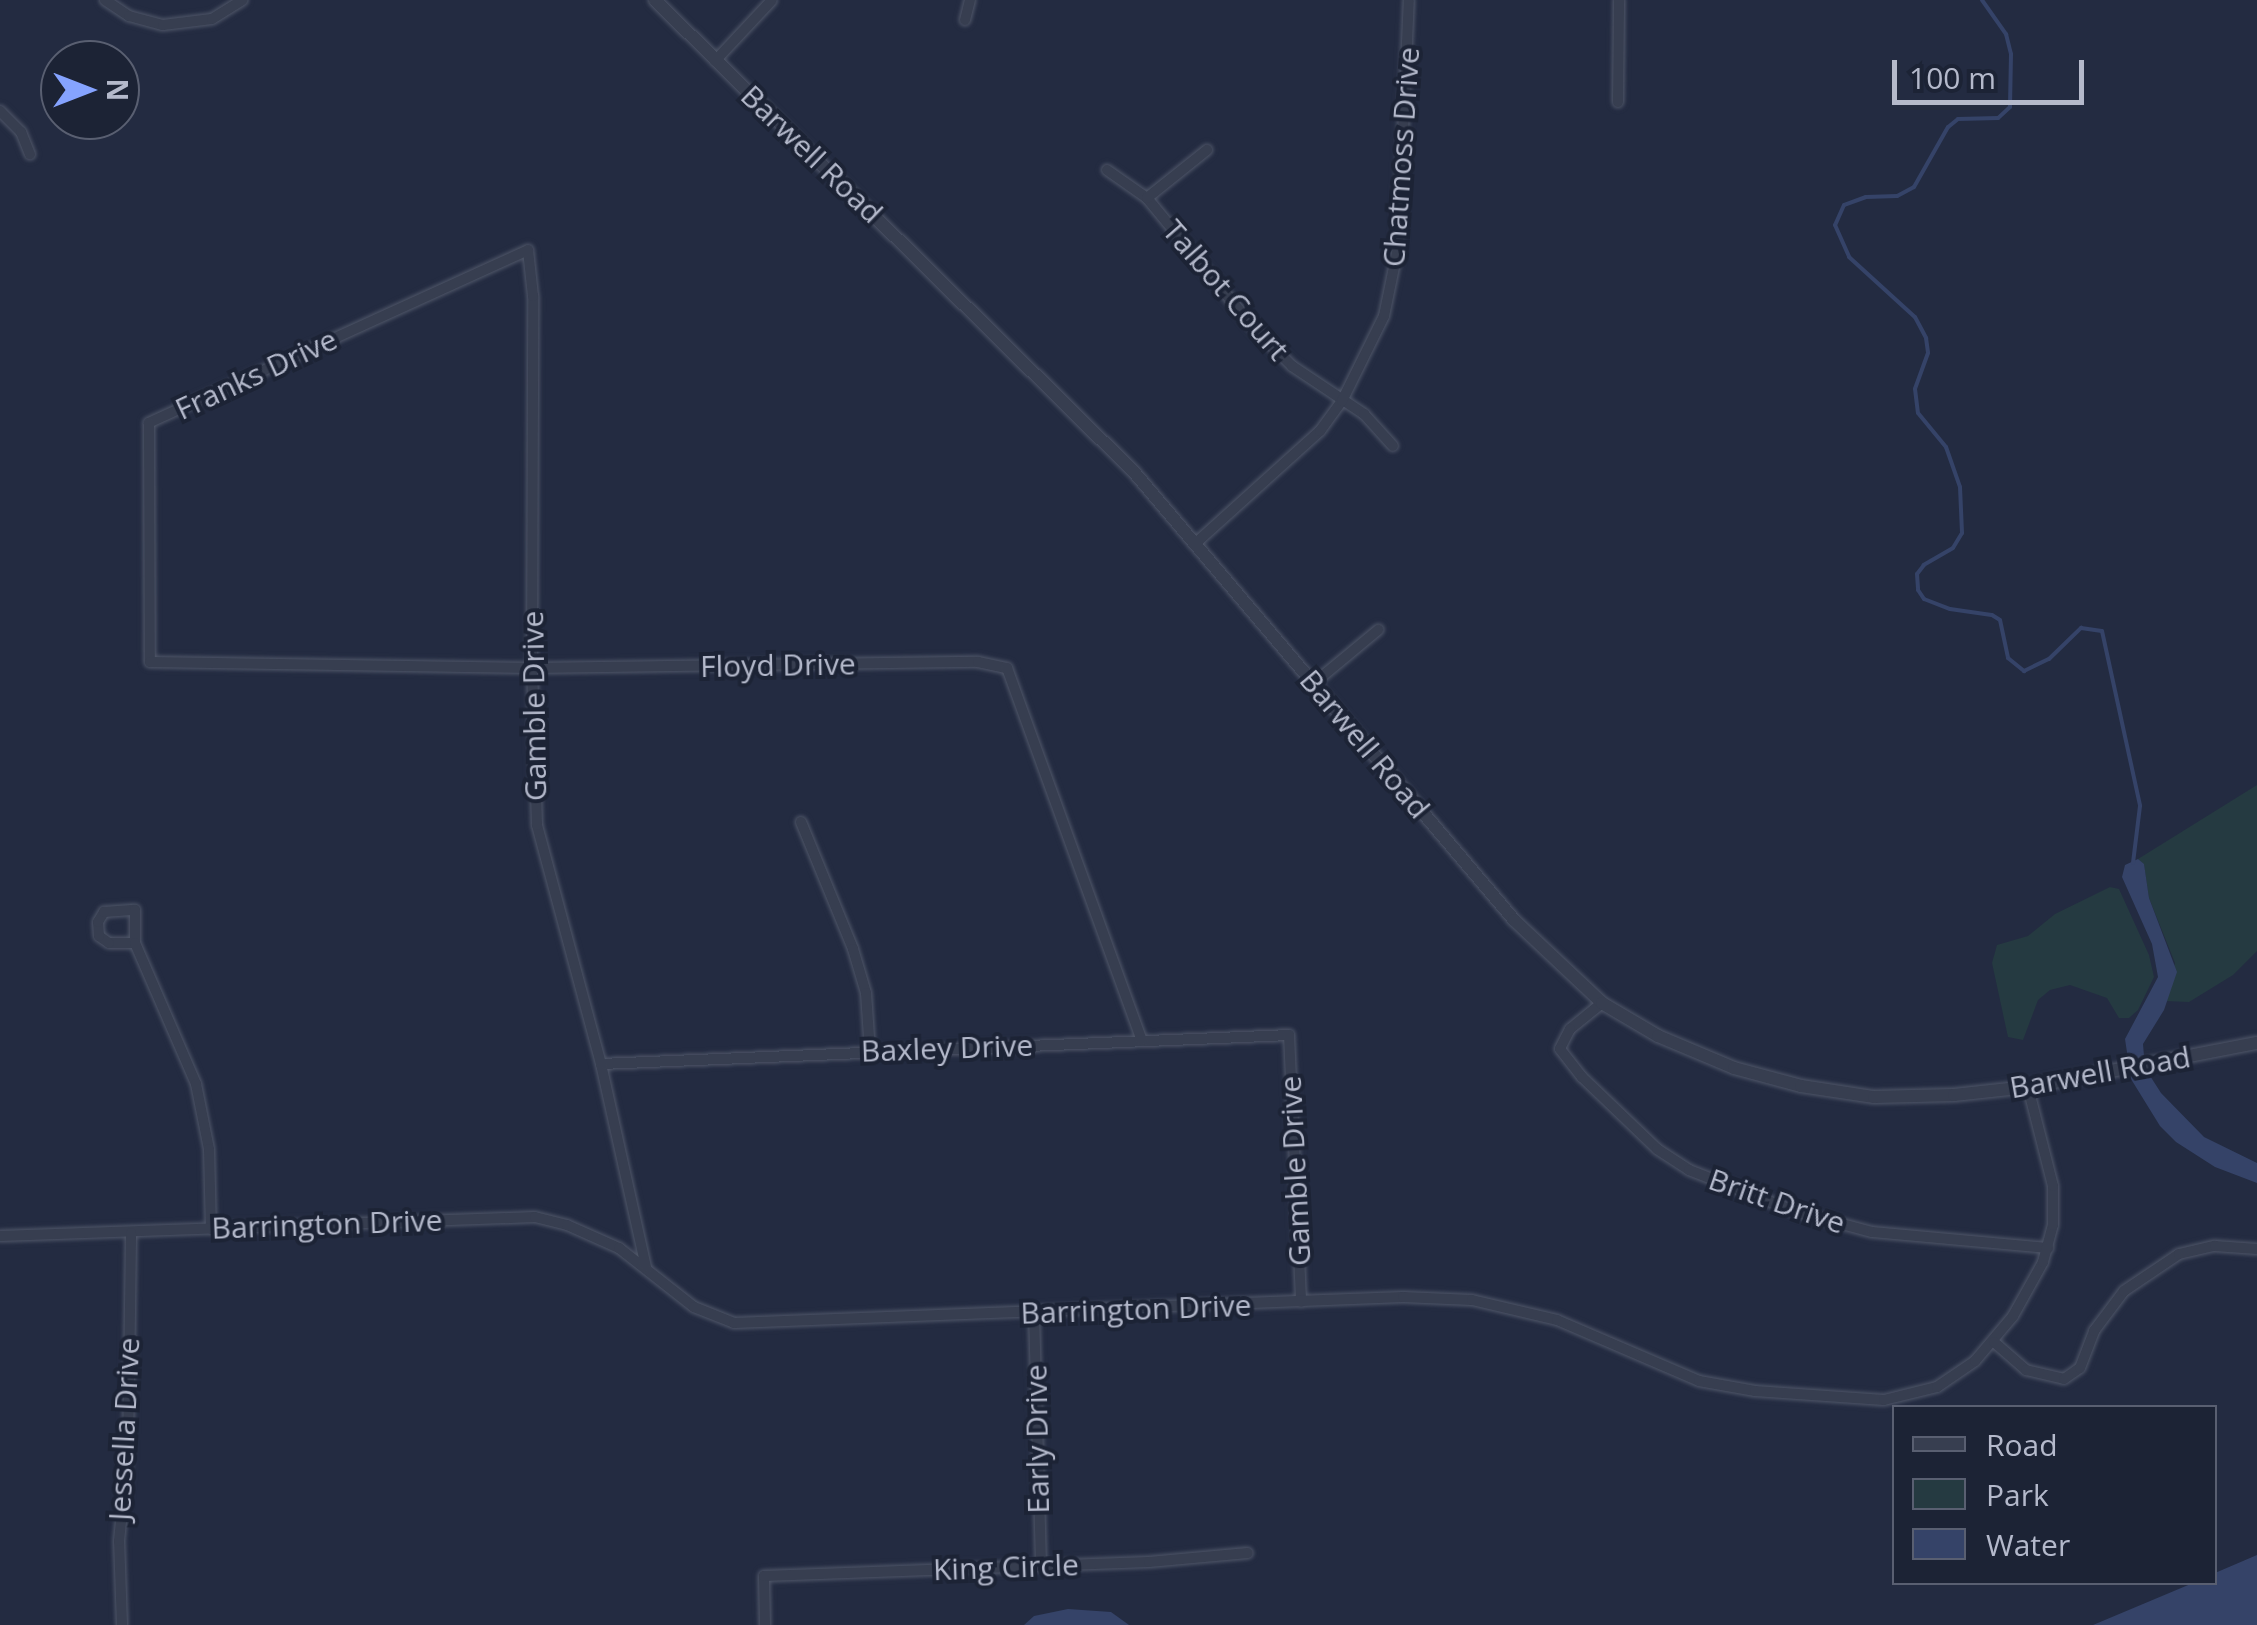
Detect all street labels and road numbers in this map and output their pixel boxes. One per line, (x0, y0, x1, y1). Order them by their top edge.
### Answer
street label: Chatmoss Drive (1375, 46, 1427, 268)
street label: Barwell Road (734, 78, 890, 230)
street label: Talbot Court (1155, 213, 1297, 367)
street label: Franks Drive (170, 321, 342, 427)
street label: Gamble Drive (514, 611, 554, 801)
street label: Floyd Drive (700, 646, 856, 684)
street label: Barwell Road (1292, 662, 1438, 826)
street label: Baxley Drive (860, 1027, 1034, 1069)
street label: Barwell Road (2007, 1038, 2193, 1106)
street label: Gamble Drive (1272, 1075, 1318, 1267)
street label: Britt Drive (1704, 1161, 1850, 1241)
street label: Barrington Drive (211, 1202, 443, 1246)
street label: Barrington Drive (1020, 1287, 1252, 1331)
street label: Jessella Drive (101, 1336, 147, 1522)
street label: Early Drive (1018, 1364, 1056, 1514)
street label: King Circle (932, 1546, 1080, 1588)

